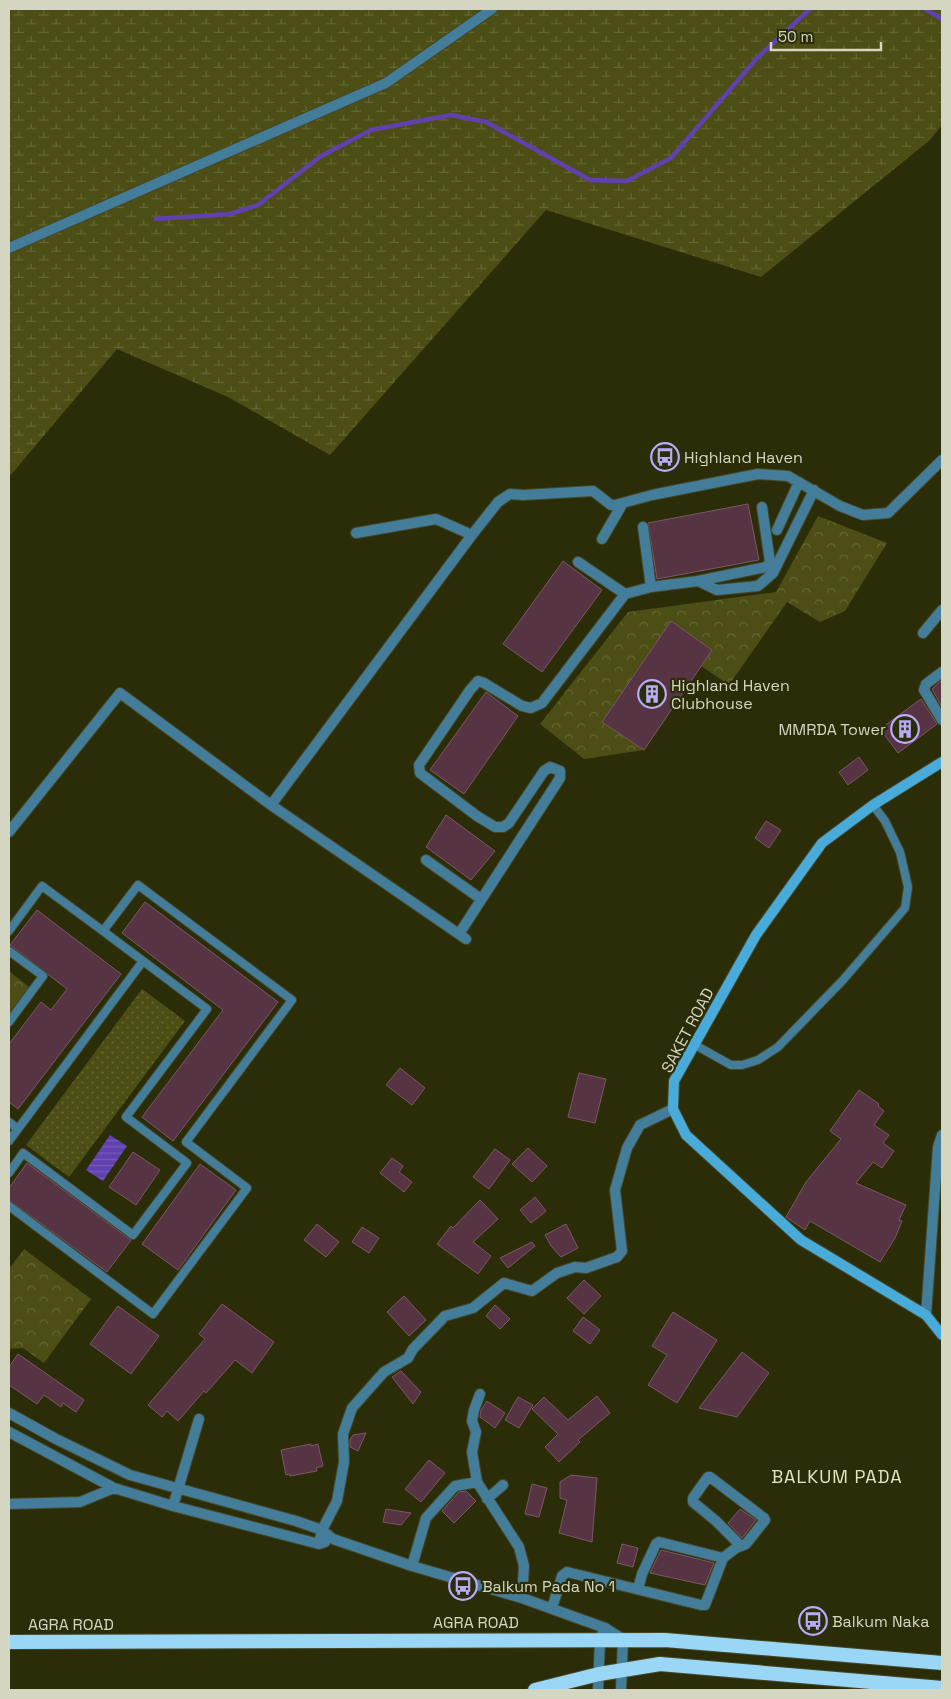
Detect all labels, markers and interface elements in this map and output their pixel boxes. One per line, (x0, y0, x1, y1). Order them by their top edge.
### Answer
scale bar (771, 20, 881, 52)
text: 50 m (778, 27, 813, 46)
bus stop icon: Highland Haven (650, 442, 680, 472)
place label: Highland Haven (684, 447, 803, 468)
place label: Highland Haven Clubhouse (671, 675, 790, 714)
building icon: Highland Haven Clubhouse (637, 679, 667, 709)
building icon: MMRDA Tower (890, 714, 920, 744)
place label: MMRDA Tower (779, 719, 886, 740)
street label: SAKET ROAD (656, 984, 719, 1076)
district label: BALKUM PADA (771, 1465, 903, 1488)
bus stop icon: Balkum Pada No 1 (448, 1571, 478, 1601)
place label: Balkum Pada No 1 (482, 1576, 615, 1597)
bus stop icon: Balkum Naka (798, 1606, 828, 1636)
place label: Balkum Naka (832, 1611, 929, 1632)
street label: AGRA ROAD (433, 1612, 519, 1633)
street label: AGRA ROAD (28, 1614, 114, 1635)

